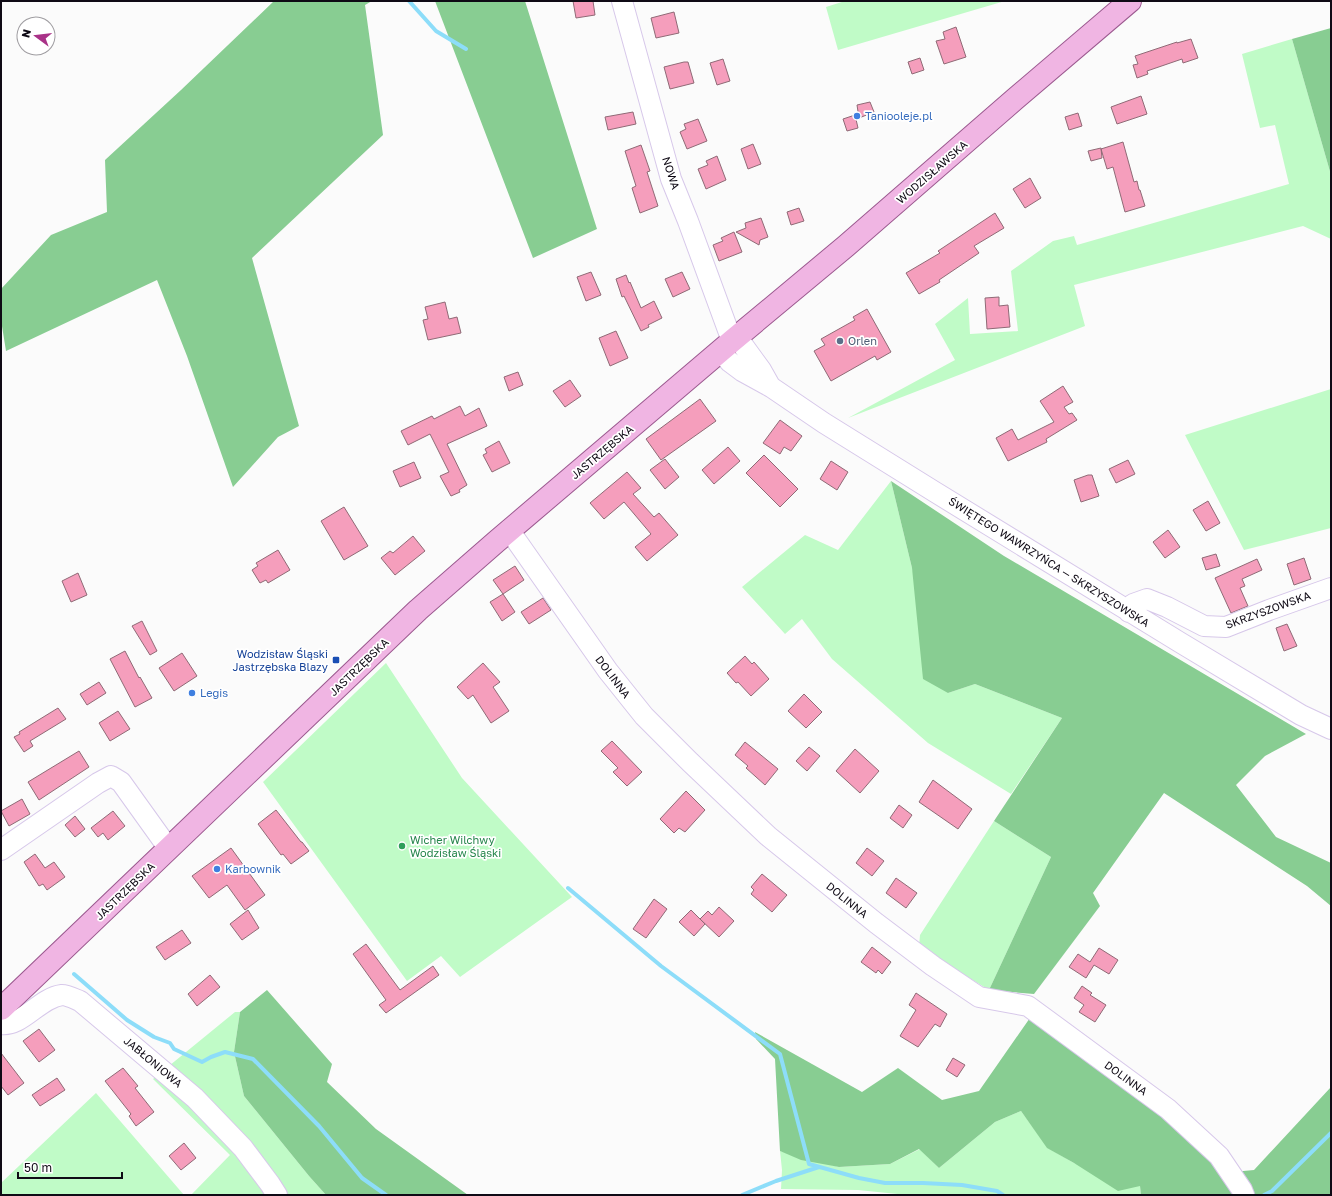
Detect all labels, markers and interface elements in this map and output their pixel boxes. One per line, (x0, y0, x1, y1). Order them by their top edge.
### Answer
north arrow (16, 16, 56, 56)
text: N (18, 28, 33, 39)
place label: Taniooleje.pl (865, 109, 933, 122)
marker: Taniooleje.pl (852, 111, 862, 121)
street label: WODZISŁAWSKA (894, 137, 970, 206)
street label: NOWA (660, 155, 683, 191)
place label: Orlen (848, 334, 877, 347)
marker: Orlen (835, 336, 845, 346)
street label: JASTRZĘBSKA (568, 421, 636, 481)
street label: ŚWIĘTEGO WAWRZYŃCA — SKRZYSZOWSKA (946, 494, 1153, 630)
street label: SKRZYSZOWSKA (1223, 588, 1313, 631)
street label: JASTRZĘBSKA (326, 635, 391, 698)
place label: Wodzisław Śląski Jastrzębska Blazy (232, 647, 328, 673)
street label: DOLINNA (593, 653, 634, 701)
marker: Wodzisław Śląski Jastrzębska Blazy (331, 655, 341, 665)
place label: Legis (200, 686, 228, 699)
marker: Legis (187, 688, 197, 698)
place label: Wicher Wilchwy Wodzisław Śląski (410, 833, 501, 859)
marker: Wicher Wilchwy Wodzisław Śląski (397, 841, 407, 851)
street label: JASTRZĘBSKA (92, 859, 157, 922)
place label: Karbownik (225, 862, 281, 875)
marker: Karbownik (212, 864, 222, 874)
street label: DOLINNA (824, 879, 871, 921)
street label: JABŁONIOWA (122, 1033, 186, 1090)
street label: DOLINNA (1102, 1058, 1151, 1098)
scale bar (18, 1154, 122, 1180)
text: 50 m (24, 1160, 52, 1175)

